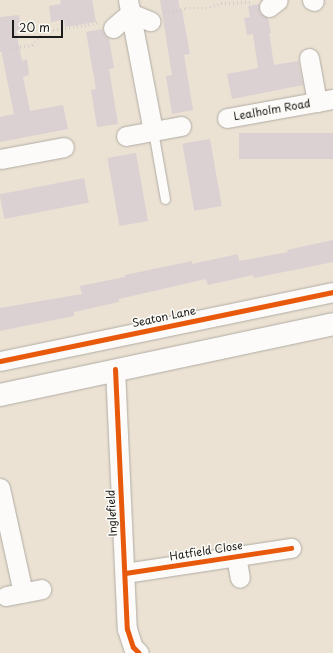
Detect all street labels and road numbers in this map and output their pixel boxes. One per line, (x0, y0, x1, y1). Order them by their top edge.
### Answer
street label: Lealholm Road (232, 97, 312, 123)
street label: Seaton Lane (131, 304, 197, 330)
street label: Inglefield (104, 489, 120, 537)
street label: Hatfield Close (169, 539, 243, 563)

